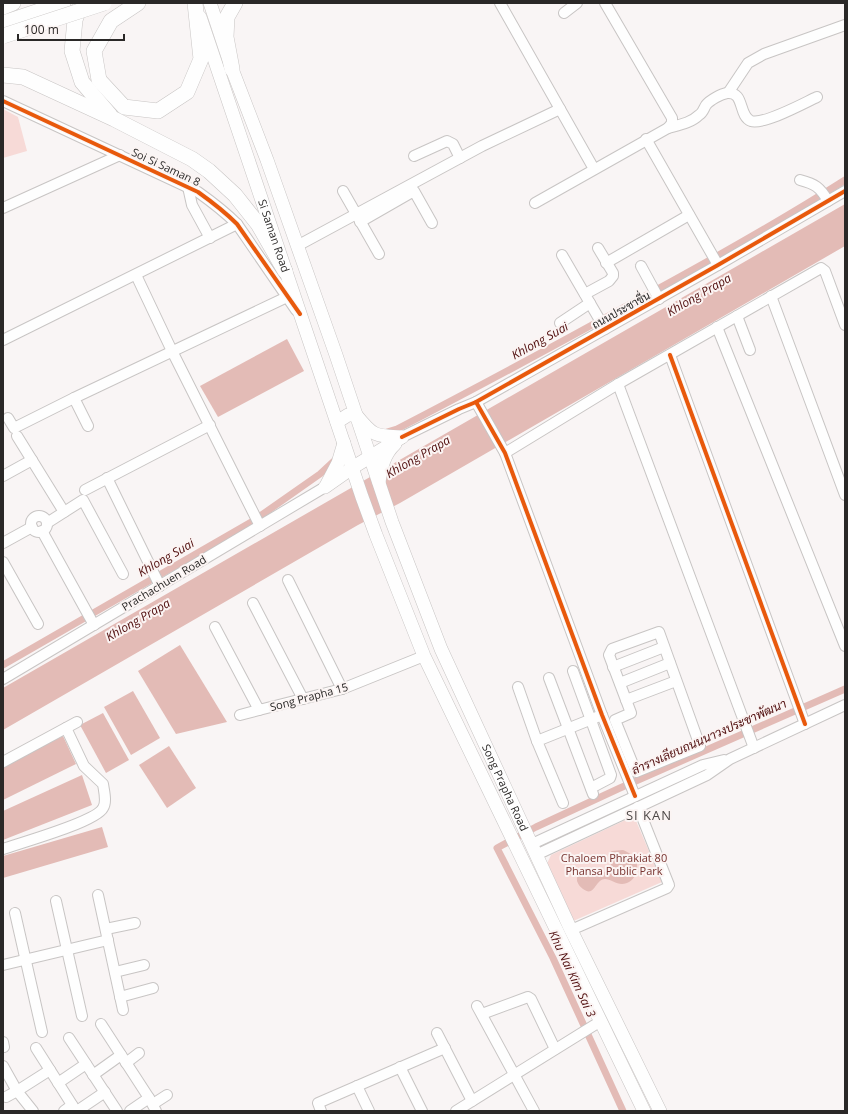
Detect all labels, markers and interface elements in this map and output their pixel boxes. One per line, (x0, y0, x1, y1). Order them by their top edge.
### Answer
scale bar (18, 16, 124, 42)
text: 100 m (24, 21, 59, 38)
street label: Soi Si Saman 8 (129, 144, 203, 189)
street label: Si Saman Road (255, 197, 294, 274)
water label: Khlong Prapa (663, 269, 734, 320)
street label: ถนนประชาชื่น (587, 285, 653, 332)
water label: Khlong Suai (508, 318, 572, 363)
water label: Khlong Prapa (382, 431, 453, 482)
water label: Khlong Suai (134, 534, 198, 581)
street label: Prachachuen Road (119, 551, 209, 614)
water label: Khlong Prapa (102, 594, 173, 645)
street label: Song Prapha 15 (268, 679, 350, 714)
water label: ลำรางเลียบถนนนาวงประชาพัฒนา (629, 695, 789, 778)
street label: Song Prapha Road (479, 742, 532, 833)
district label: SI KAN (626, 806, 672, 824)
park label: Chaloem Phrakiat 80 Phansa Public Park (561, 850, 667, 878)
water label: Khu Nai Kim Sai 3 (545, 928, 600, 1020)

